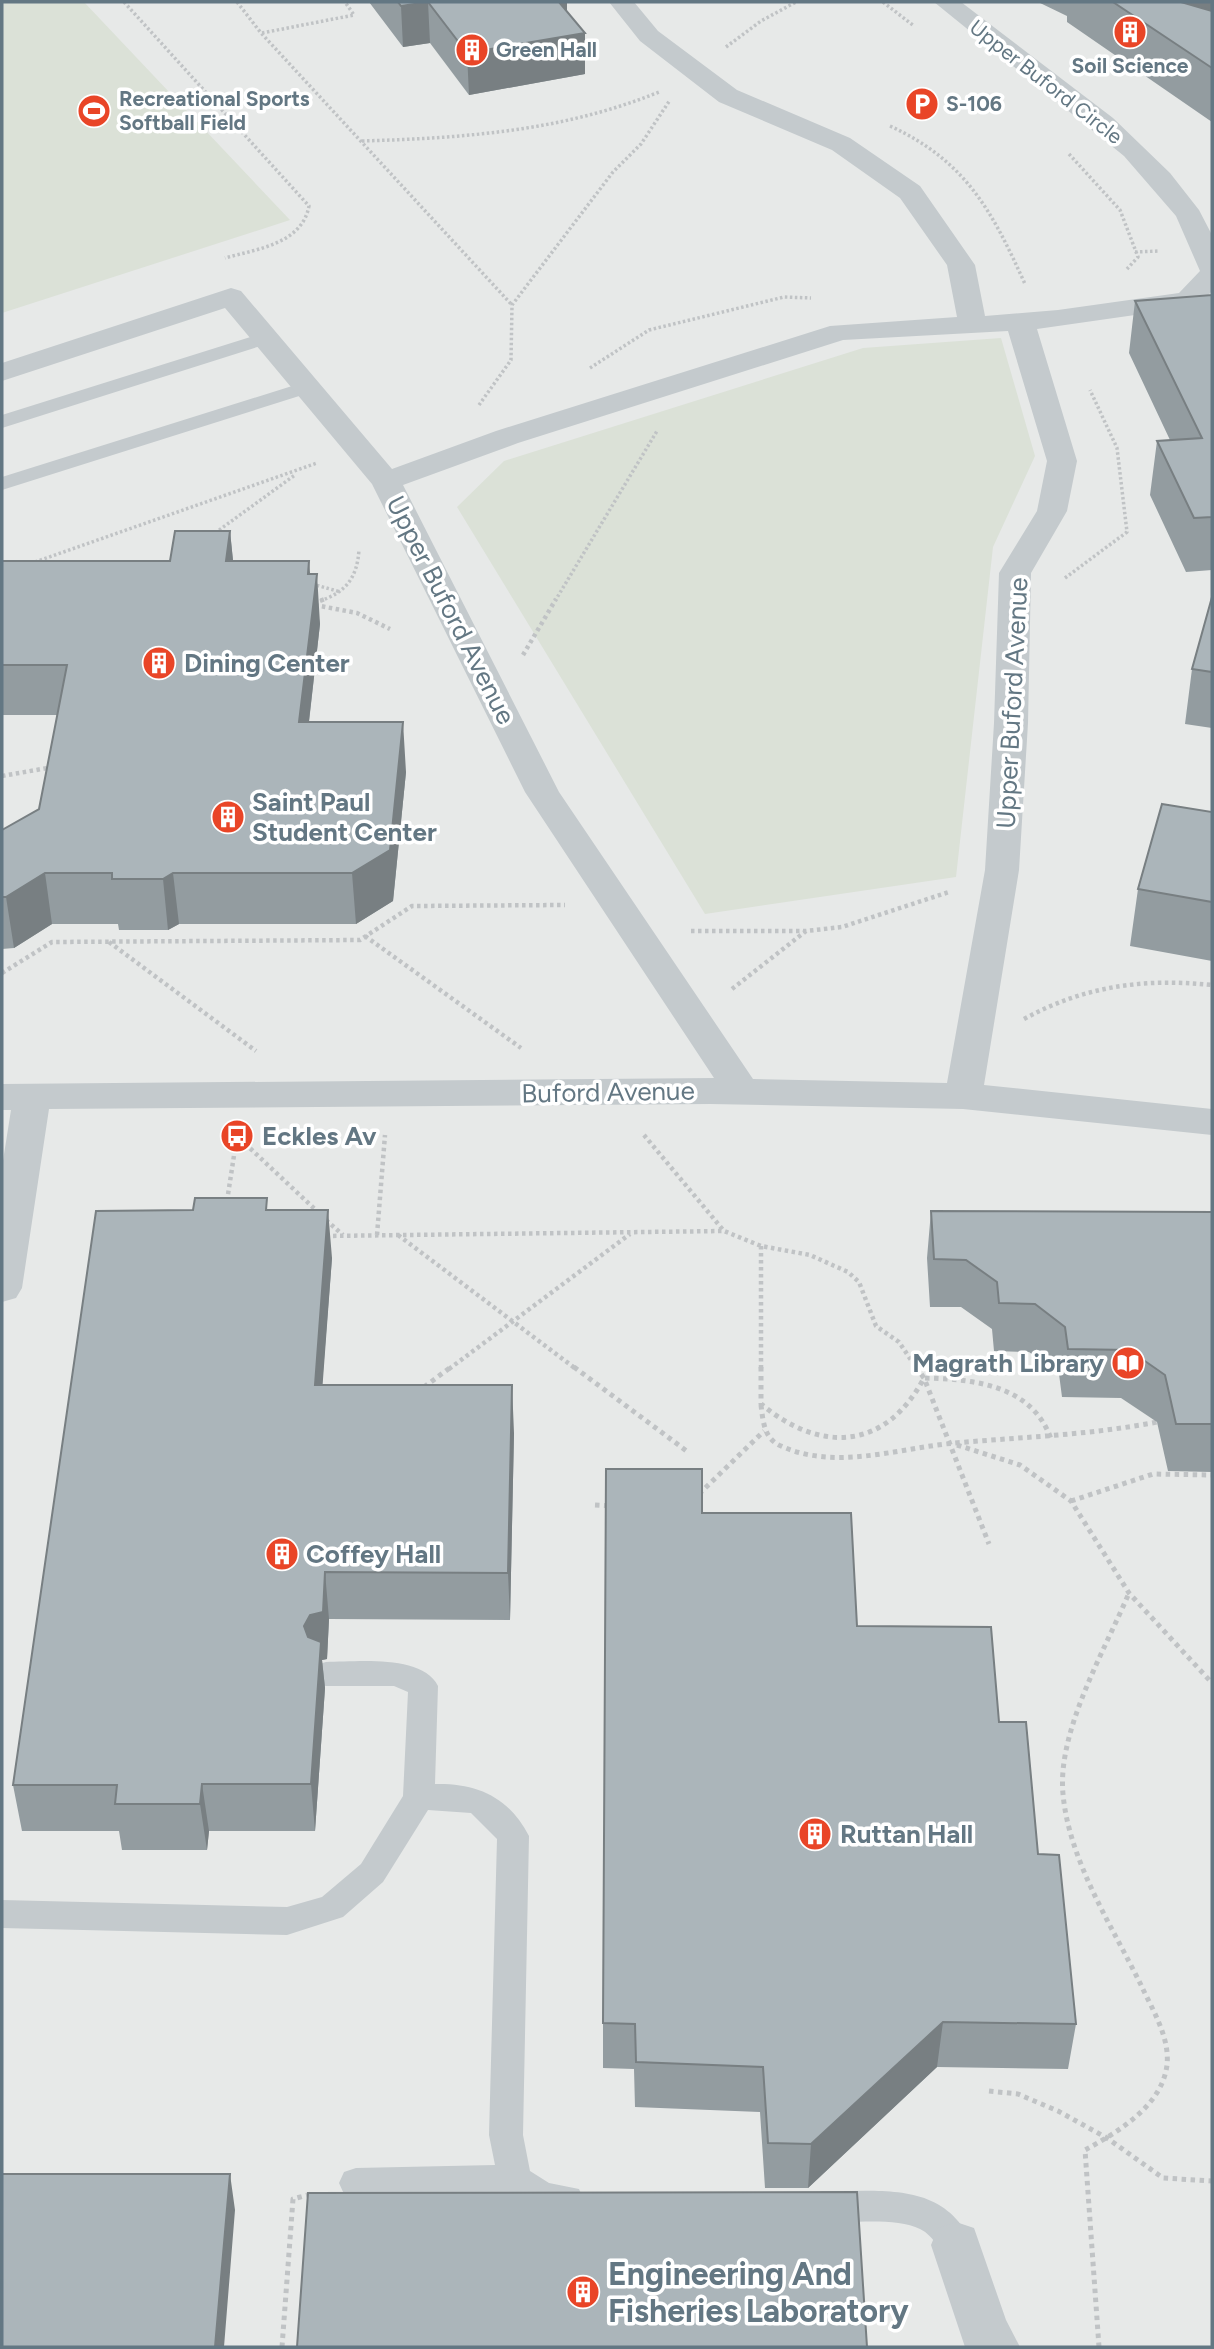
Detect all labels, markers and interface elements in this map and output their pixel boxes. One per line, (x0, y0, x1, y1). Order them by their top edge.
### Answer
building icon: Soil Science (1111, 13, 1149, 51)
street label: Upper Buford Circle (965, 14, 1128, 149)
building icon: Green Hall (453, 31, 491, 69)
place label: Green Hall (496, 37, 597, 62)
place label: Soil Science (1072, 53, 1189, 78)
parking icon: S-106 (903, 85, 941, 123)
place label: Recreational Sports Softball Field (119, 86, 310, 135)
place label: S-106 (946, 91, 1002, 116)
sports icon: Recreational Sports Softball Field (75, 92, 113, 130)
street label: Upper Buford Avenue (380, 491, 522, 729)
street label: Upper Buford Avenue (989, 576, 1035, 830)
building icon: Dining Center (140, 644, 178, 682)
place label: Dining Center (184, 647, 350, 679)
place label: Saint Paul Student Center (252, 786, 437, 848)
building icon: Saint Paul Student Center (209, 798, 247, 836)
street label: Buford Avenue (521, 1074, 695, 1110)
bus stop icon: Eckles Av (218, 1117, 256, 1155)
place label: Eckles Av (262, 1120, 377, 1152)
library icon: Magrath Library (1109, 1344, 1147, 1382)
place label: Magrath Library (912, 1347, 1104, 1379)
building icon: Coffey Hall (263, 1535, 301, 1573)
place label: Coffey Hall (306, 1538, 441, 1570)
building icon: Ruttan Hall (796, 1815, 834, 1853)
place label: Ruttan Hall (840, 1818, 973, 1850)
place label: Engineering And Fisheries Laboratory (608, 2255, 909, 2330)
building icon: Engineering And Fisheries Laboratory (564, 2273, 602, 2311)

